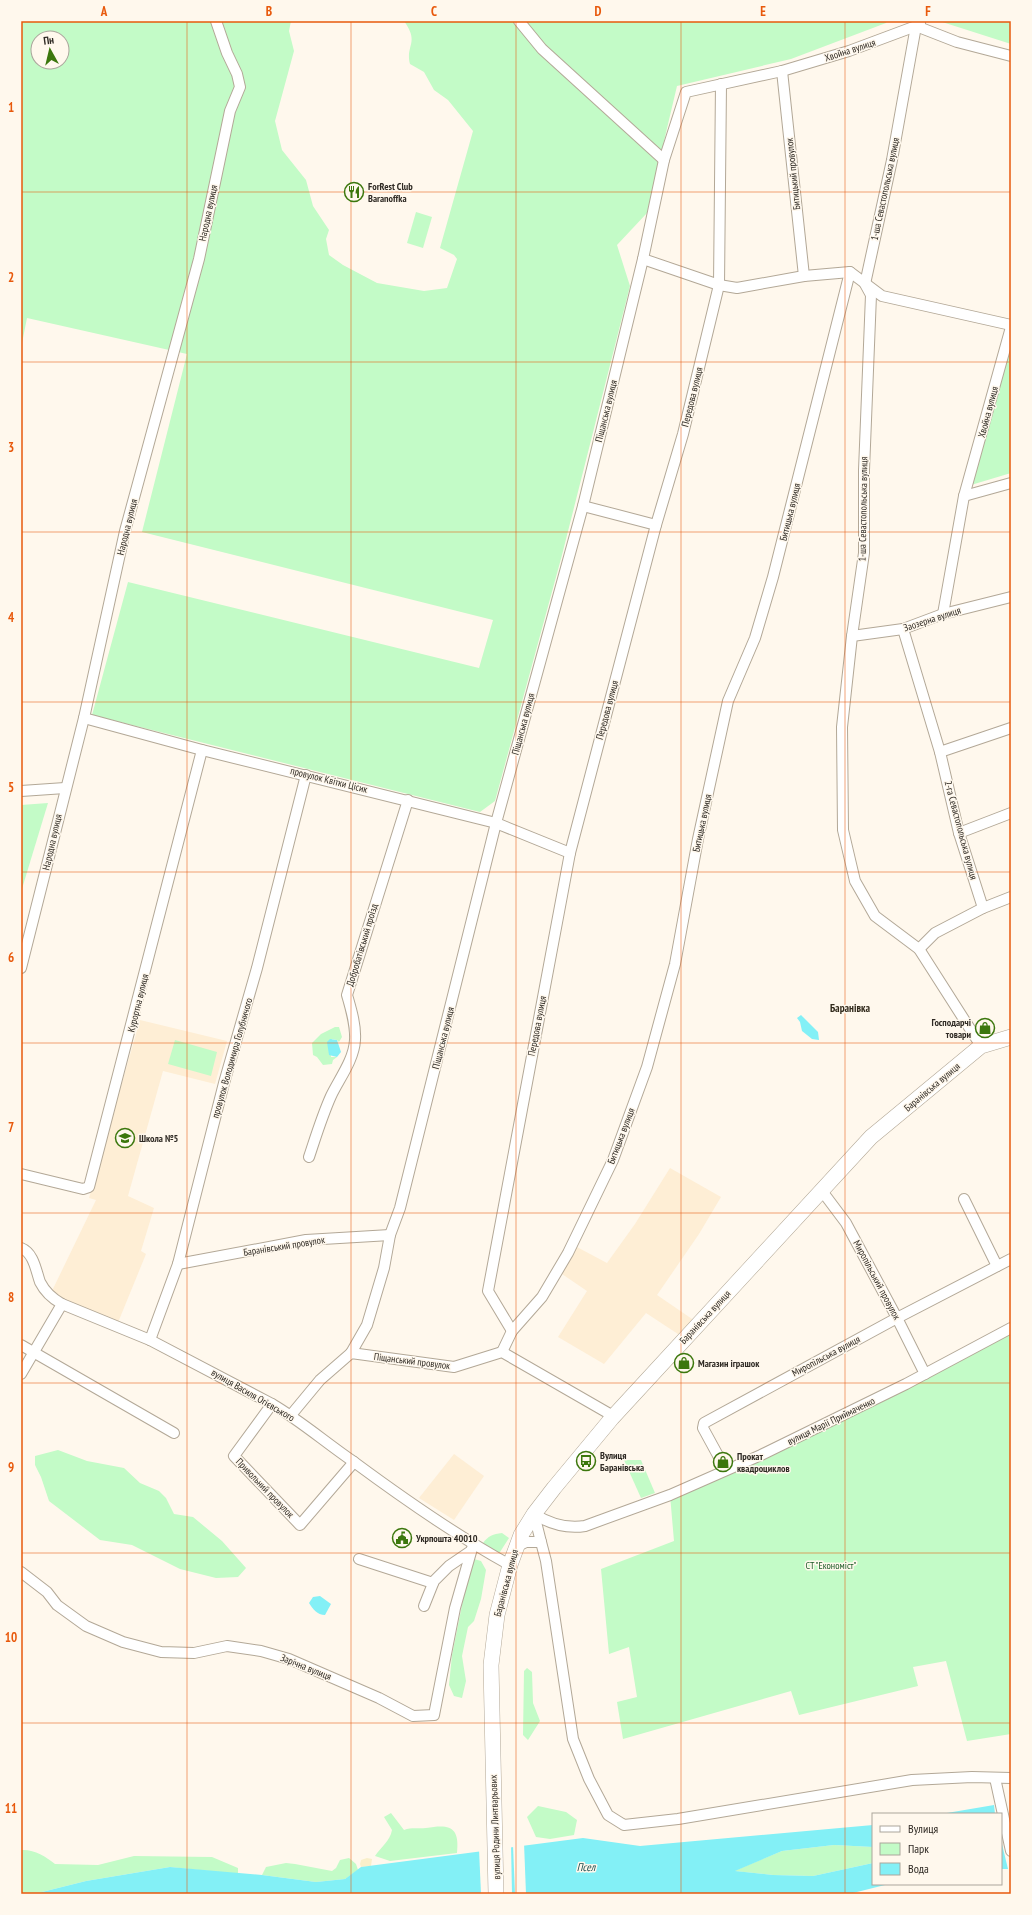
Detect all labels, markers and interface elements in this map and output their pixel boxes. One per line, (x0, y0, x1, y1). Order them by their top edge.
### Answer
text: A (100, 3, 108, 20)
text: B (266, 3, 272, 20)
text: C (431, 3, 437, 20)
text: D (595, 3, 602, 20)
text: E (760, 3, 766, 20)
text: F (925, 3, 931, 20)
north arrow (30, 30, 70, 70)
text: Пн (42, 32, 55, 48)
street label: Хвойна вулиця (823, 36, 877, 64)
text: 1 (8, 99, 14, 116)
street label: 1-ша Севастопольська вулиця (868, 136, 902, 242)
street label: Битицький провулок (783, 137, 803, 211)
place label: ForRest Club Baranoffka (368, 180, 413, 205)
restaurant icon: ForRest Club Baranoffka (343, 181, 365, 203)
street label: Народна вулиця (196, 184, 220, 242)
text: 2 (8, 269, 14, 286)
street label: Передова вулиця (678, 366, 706, 428)
street label: Піщанська вулиця (592, 378, 620, 443)
street label: Хвойна вулиця (975, 385, 1001, 439)
text: 3 (8, 439, 14, 456)
street label: 1-ша Севастопольська вулиця (856, 456, 870, 562)
street label: Битицька вулиця (777, 482, 803, 542)
street label: Народна вулиця (114, 498, 140, 556)
street label: Заозерна вулиця (902, 604, 962, 634)
text: 4 (8, 609, 15, 626)
street label: Передова вулиця (593, 679, 621, 741)
street label: Піщанська вулиця (508, 691, 538, 756)
street label: провулок Квітки Цісик (289, 764, 369, 796)
text: 5 (8, 779, 14, 796)
street label: 2-га Севастопольська вулиця (942, 779, 981, 881)
street label: Битицька вулиця (690, 793, 715, 853)
street label: Народна вулиця (39, 813, 65, 871)
street label: Добробатівський проїзд (343, 902, 381, 988)
text: 6 (8, 949, 14, 966)
street label: Курортна вулиця (124, 972, 152, 1033)
street label: Передова вулиця (525, 995, 549, 1057)
street label: провулок Володимира Голубничого (209, 996, 255, 1120)
district label: Баранівка (830, 1001, 871, 1015)
street label: Піщанська вулиця (429, 1005, 457, 1070)
place label: Господарчі товари (932, 1016, 971, 1041)
shop icon: Господарчі товари (974, 1017, 996, 1039)
street label: Баранівська вулиця (901, 1060, 963, 1114)
street label: Битицька вулиця (604, 1106, 638, 1166)
text: 7 (8, 1119, 14, 1136)
school or university icon: Школа №5 (114, 1127, 136, 1149)
place label: Школа №5 (139, 1132, 179, 1145)
street label: Баранівський провулок (242, 1233, 326, 1259)
street label: Миропільський провулок (850, 1238, 904, 1322)
street label: Баранівська вулиця (677, 1287, 733, 1347)
text: 8 (8, 1289, 14, 1306)
street label: Миропільська вулиця (790, 1333, 862, 1379)
street label: Піщанський провулок (373, 1350, 451, 1372)
shop icon: Магазин іграшок (673, 1352, 695, 1374)
place label: Магазин іграшок (698, 1357, 760, 1370)
street label: вулиця Василя Огієвського (209, 1366, 297, 1424)
street label: вулиця Марії Приймаченко (785, 1394, 877, 1448)
place label: Вулиця Баранівська (600, 1449, 644, 1474)
bus stop icon: Вулиця Баранівська (575, 1450, 597, 1472)
place label: Прокат квадроциклов (737, 1450, 790, 1475)
shop icon: Прокат квадроциклов (712, 1451, 734, 1473)
street label: Привольний провулок (233, 1455, 297, 1521)
text: 9 (8, 1459, 14, 1476)
public building icon: Укрпошта 40010 (391, 1527, 413, 1549)
place label: Укрпошта 40010 (415, 1532, 478, 1545)
street label: Баранівська вулиця (491, 1548, 521, 1618)
park label: СТ "Економіст" (806, 1559, 857, 1572)
text: 10 (5, 1629, 17, 1646)
street label: Зарічна вулиця (279, 1651, 333, 1683)
street label: вулиця Родини Линтварьових (487, 1775, 503, 1879)
text: 11 (5, 1800, 17, 1817)
legend (872, 1813, 1002, 1885)
text: Вулиця (908, 1821, 938, 1836)
text: Парк (908, 1841, 929, 1856)
water label: Псел (577, 1860, 597, 1874)
text: Вода (908, 1861, 929, 1876)

